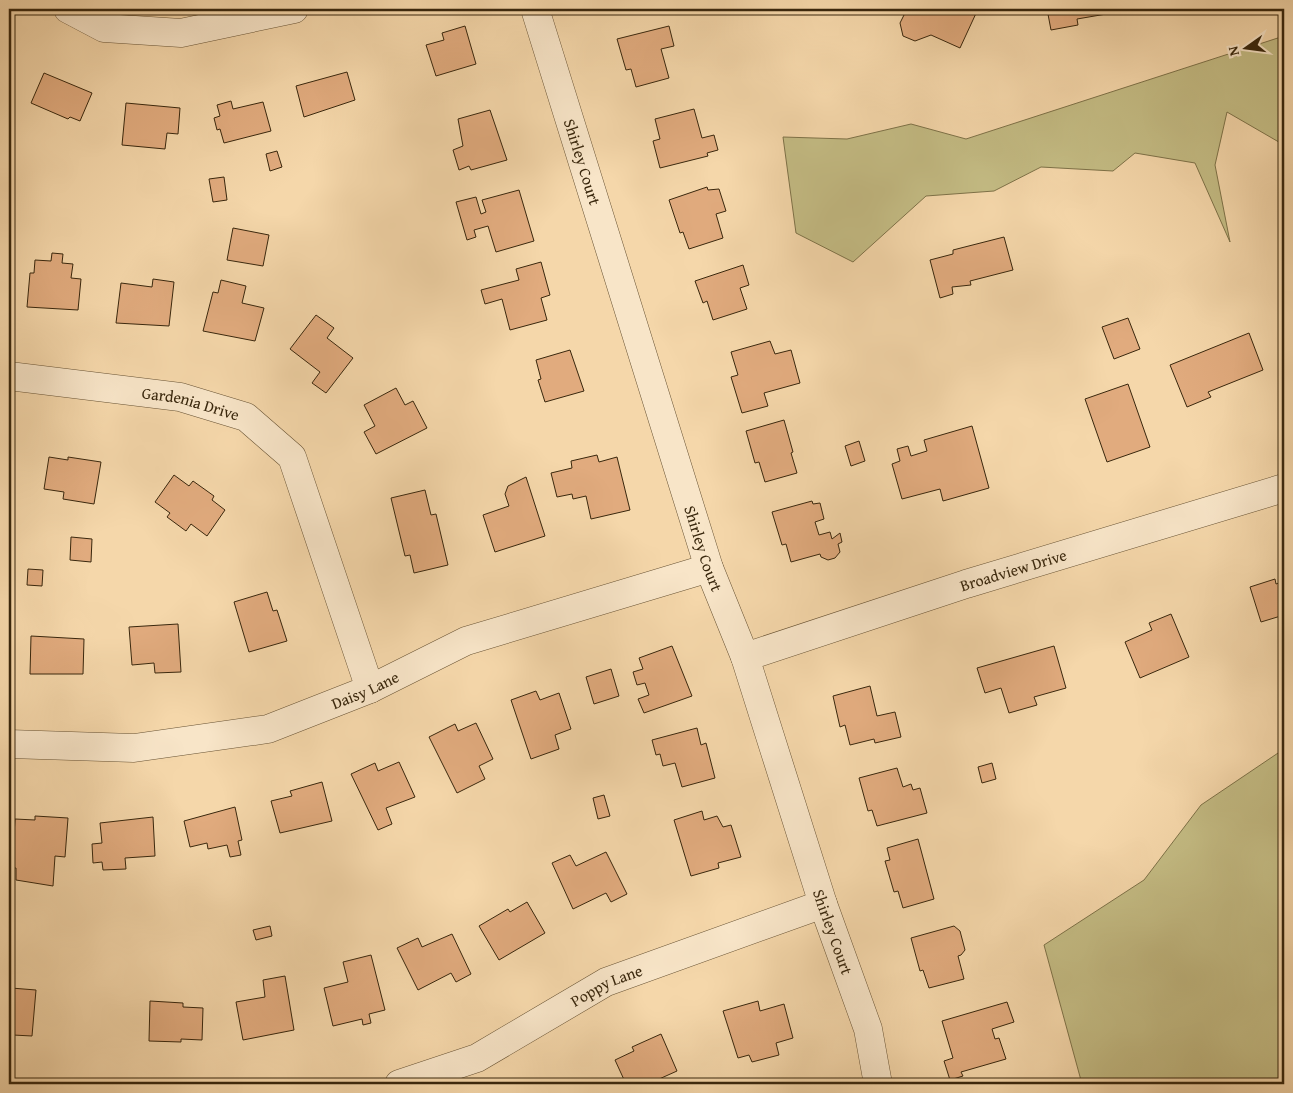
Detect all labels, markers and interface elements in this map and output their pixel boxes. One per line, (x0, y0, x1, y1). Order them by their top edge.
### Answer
north arrow (1220, 22, 1270, 72)
text: N (1222, 44, 1244, 58)
street label: Shirley Court (558, 116, 607, 208)
street label: Gardenia Drive (141, 380, 243, 426)
street label: Shirley Court (678, 502, 729, 595)
street label: Broadview Drive (957, 542, 1070, 597)
street label: Daisy Lane (328, 665, 403, 715)
street label: Shirley Court (807, 886, 860, 978)
street label: Poppy Lane (566, 958, 646, 1012)

